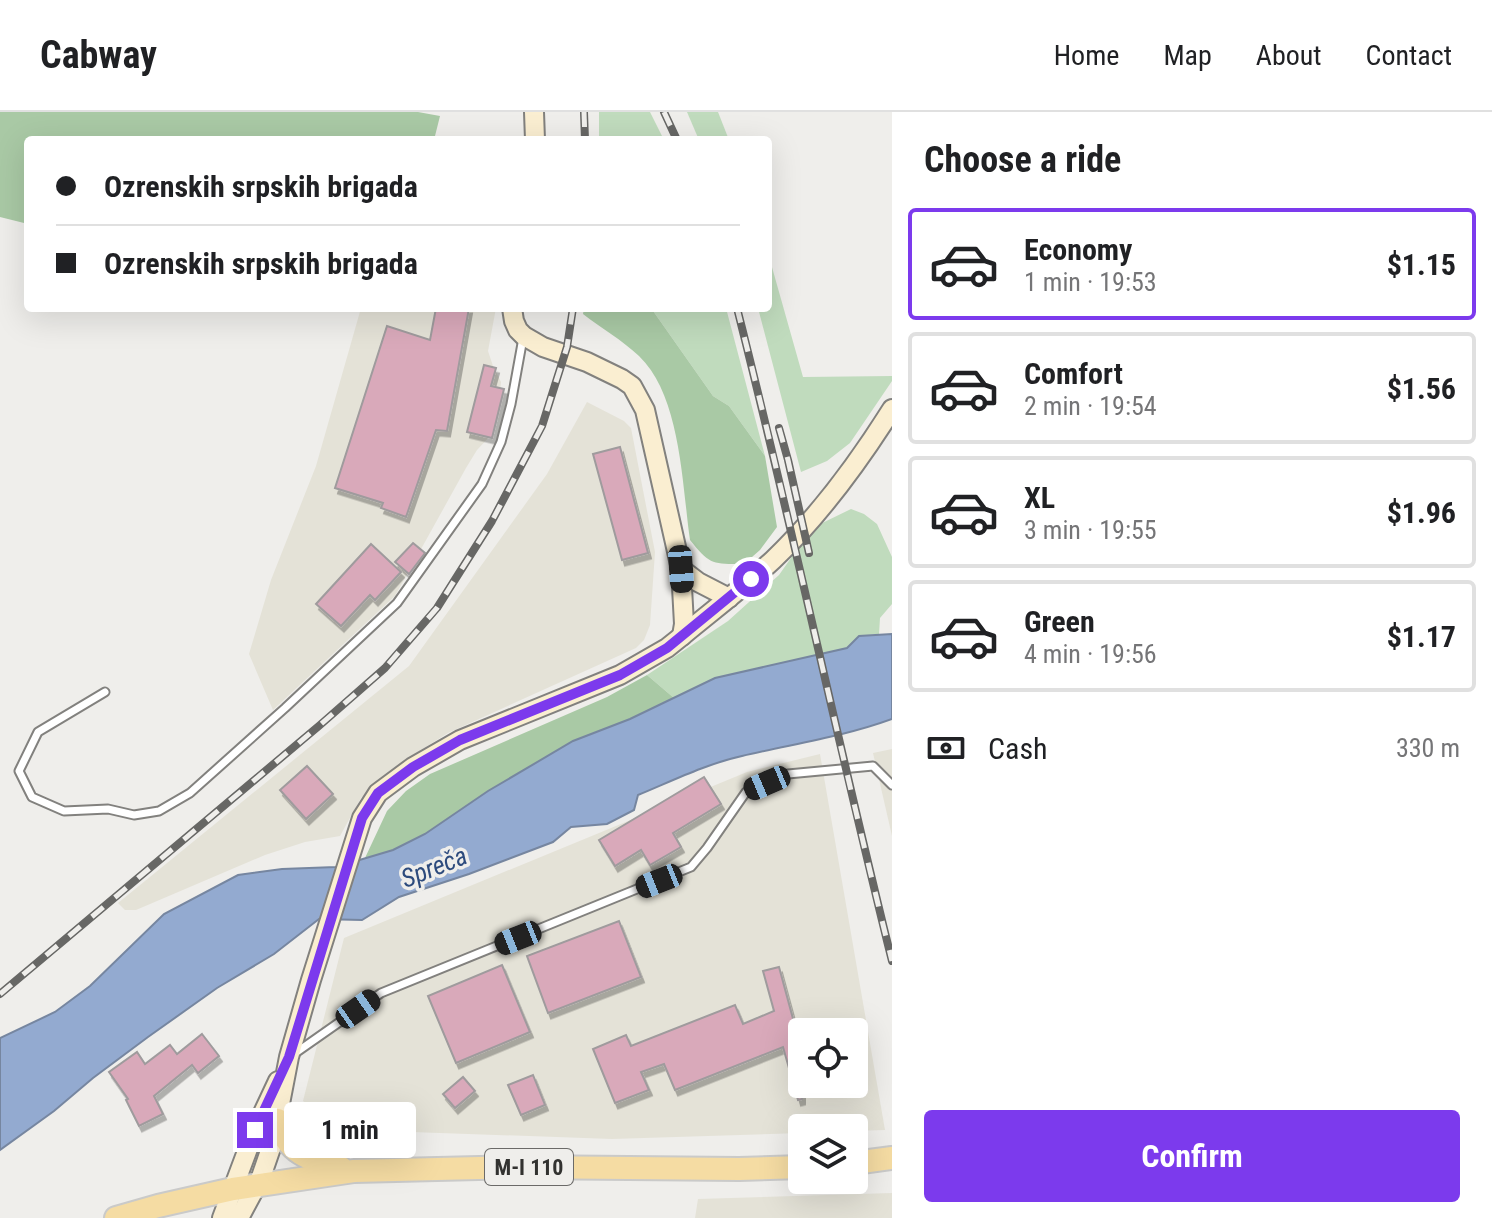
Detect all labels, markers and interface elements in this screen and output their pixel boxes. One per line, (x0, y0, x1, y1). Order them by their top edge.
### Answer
text: Cabway (40, 33, 157, 77)
text: Home (1054, 39, 1119, 72)
text: Map (1163, 39, 1212, 72)
text: About (1256, 39, 1322, 72)
text: Contact (1366, 39, 1452, 72)
text: Choose a ride (924, 139, 1121, 181)
text: Ozrenskih srpskih brigada (104, 169, 418, 204)
icon: car (928, 228, 1000, 300)
text: Economy (1024, 232, 1132, 267)
text: Ozrenskih srpskih brigada (104, 246, 418, 281)
text: $1.15 (1387, 247, 1456, 282)
text: 1 min · 19:53 (1024, 267, 1157, 297)
icon: car (928, 352, 1000, 424)
text: Comfort (1024, 356, 1123, 391)
text: $1.56 (1387, 371, 1456, 406)
text: 2 min · 19:54 (1024, 391, 1157, 421)
icon: car (928, 476, 1000, 548)
text: XL (1024, 480, 1055, 515)
text: $1.96 (1387, 495, 1456, 530)
text: 3 min · 19:55 (1024, 515, 1157, 545)
car (667, 544, 695, 594)
route start (733, 561, 769, 597)
icon: car (928, 600, 1000, 672)
text: Green (1024, 604, 1095, 639)
text: $1.17 (1387, 619, 1456, 654)
text: 4 min · 19:56 (1024, 639, 1157, 669)
icon: cash (924, 726, 968, 770)
text: Cash (988, 731, 1048, 766)
text: 330 m (1396, 733, 1460, 763)
car (740, 763, 794, 803)
water label: Spreča (397, 840, 471, 894)
car (632, 861, 686, 901)
car (491, 918, 545, 958)
car (331, 985, 385, 1033)
map controls (788, 1018, 868, 1194)
button: locate (788, 1018, 868, 1098)
callout: 1 min (283, 1102, 415, 1158)
button: Confirm (924, 1110, 1460, 1202)
route end (237, 1112, 273, 1148)
button: layers (788, 1114, 868, 1194)
text: 1 min (321, 1115, 379, 1145)
road number: M-I 110 (485, 1149, 573, 1185)

